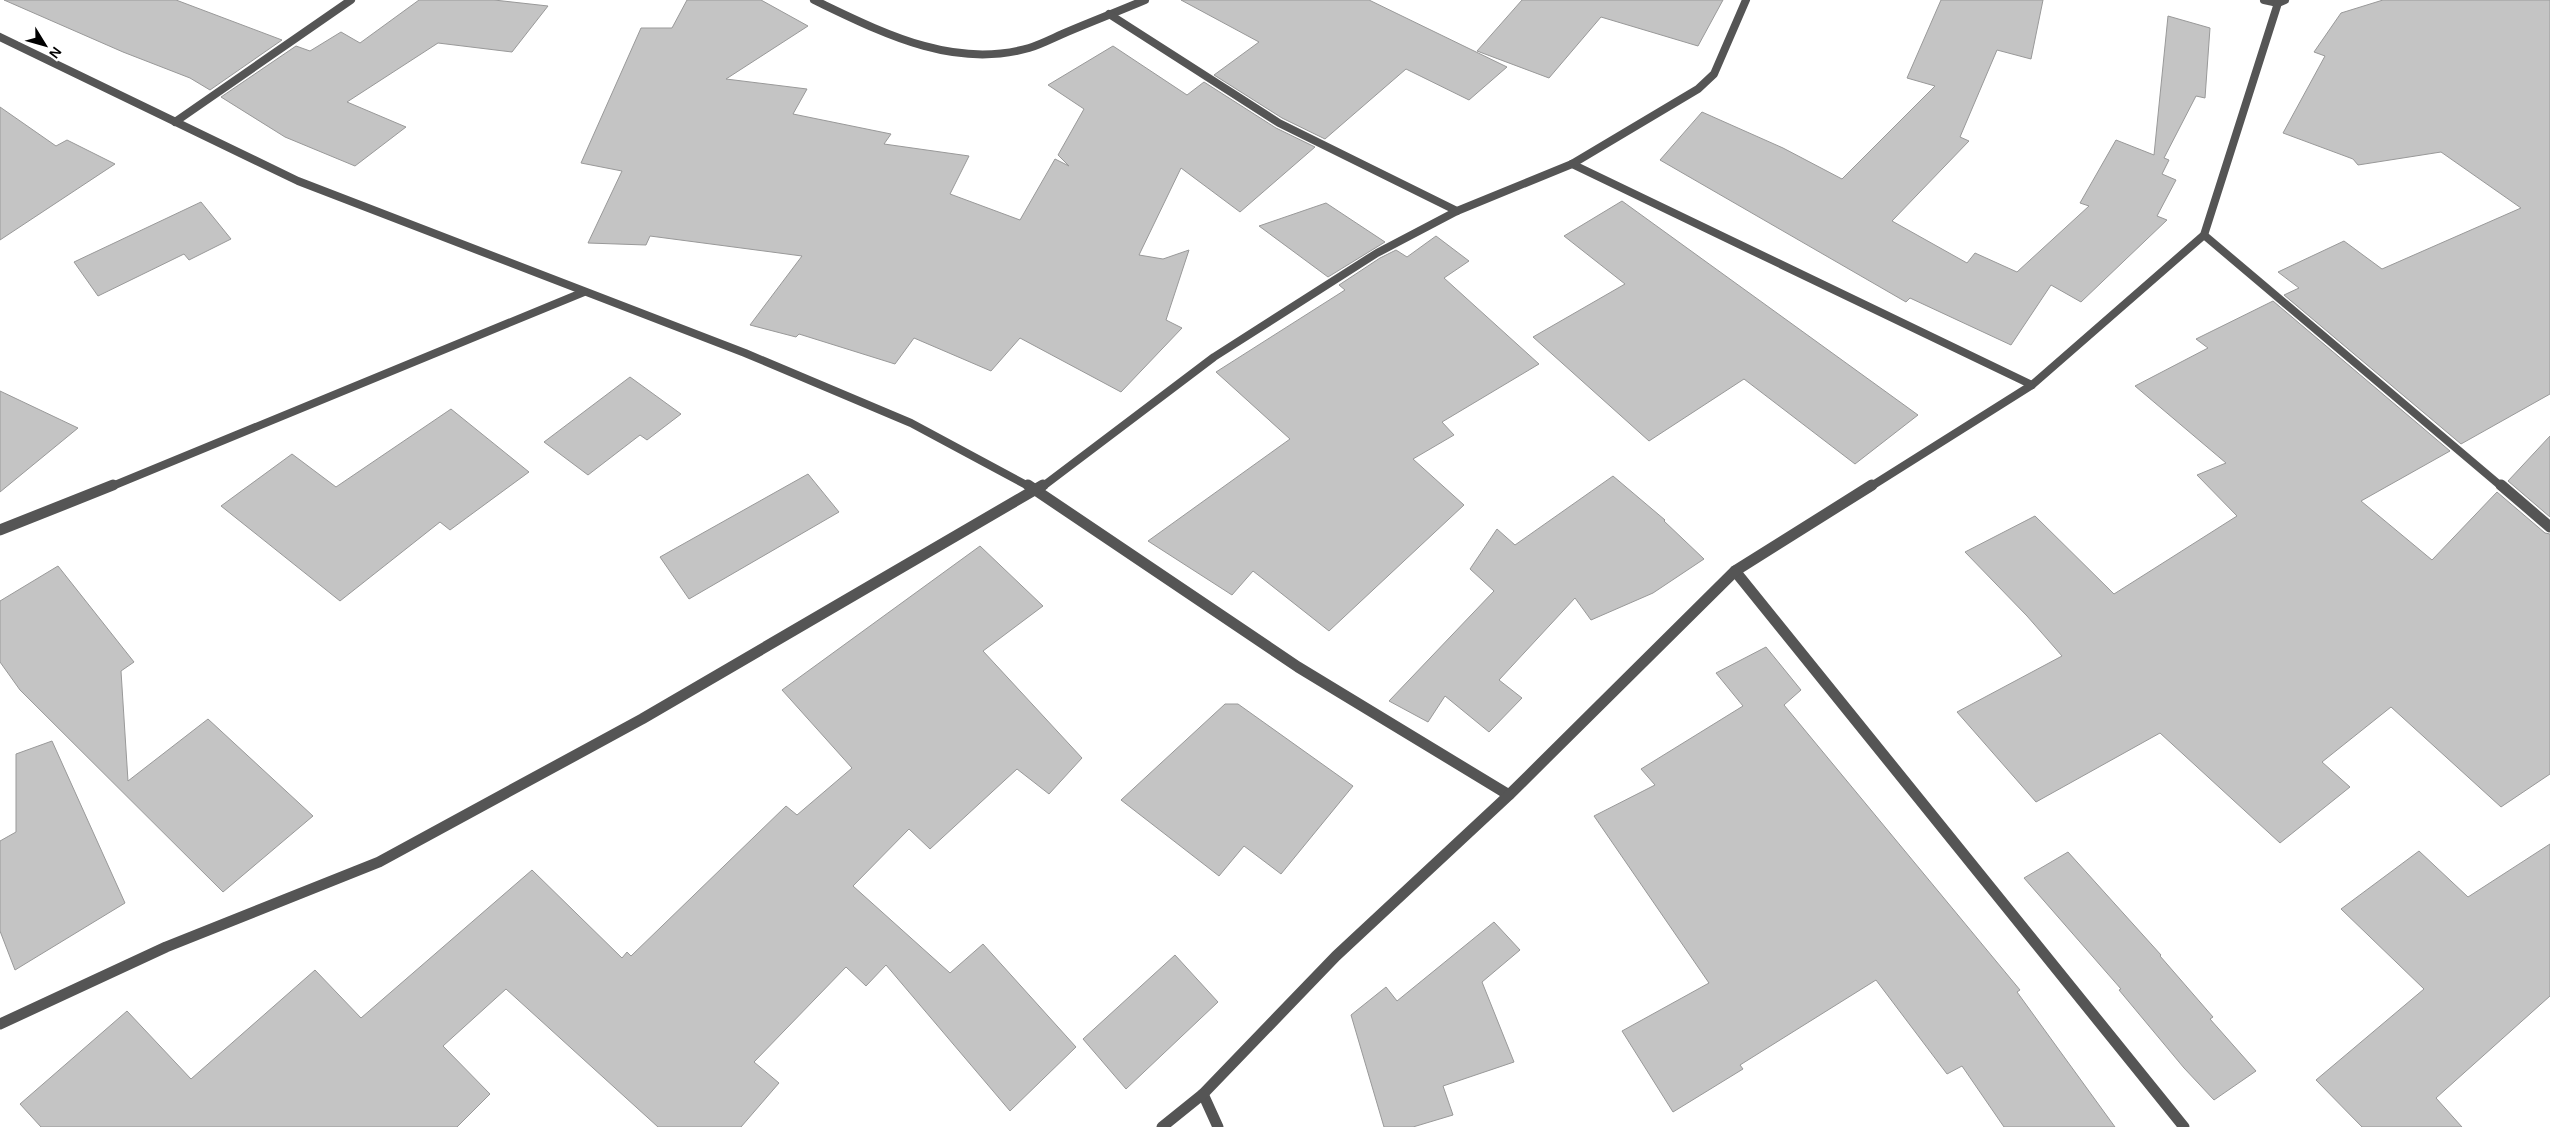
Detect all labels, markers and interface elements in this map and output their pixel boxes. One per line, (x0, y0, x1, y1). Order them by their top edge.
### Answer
north arrow (20, 20, 70, 70)
text: N (46, 44, 65, 62)

